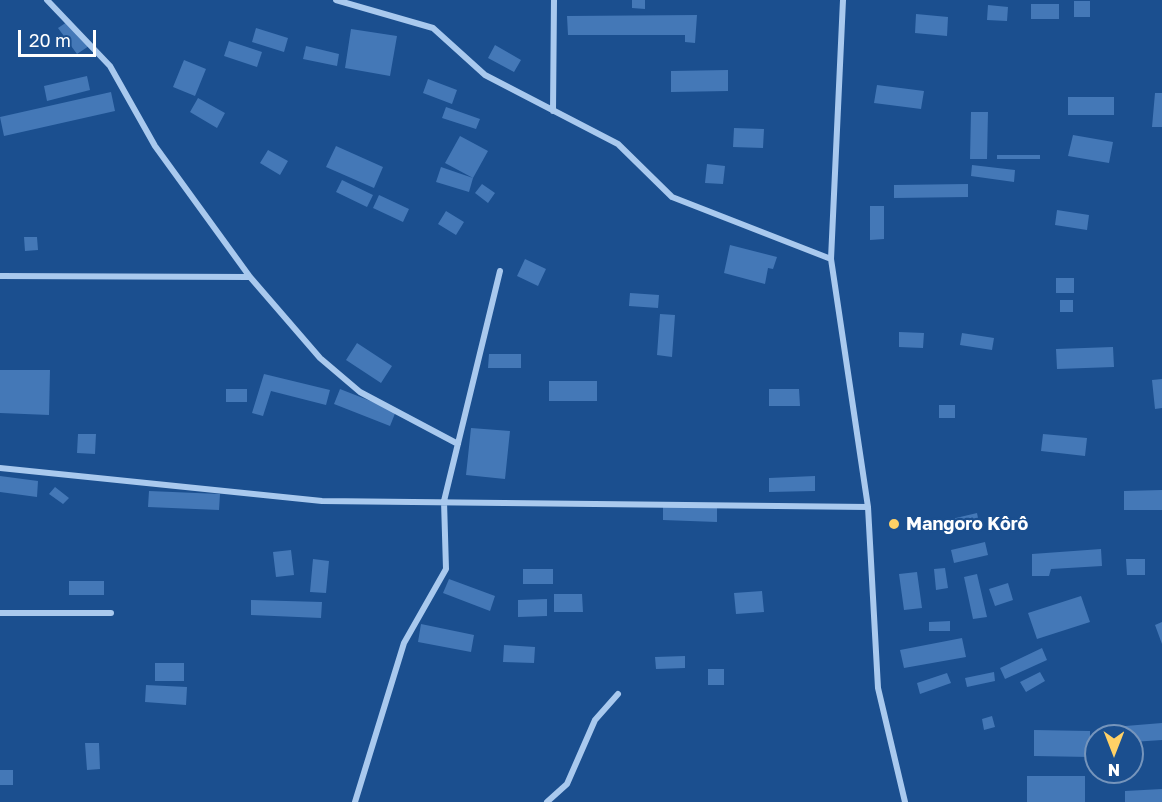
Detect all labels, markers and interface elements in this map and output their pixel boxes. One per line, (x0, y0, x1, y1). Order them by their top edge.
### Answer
scale bar (21, 18, 99, 56)
text: 20 m (29, 29, 71, 51)
place label: Mangoro Kôrô (906, 513, 1028, 535)
marker: Mangoro Kôrô (887, 517, 901, 531)
north arrow (1084, 724, 1144, 784)
text: N (1108, 760, 1120, 780)

